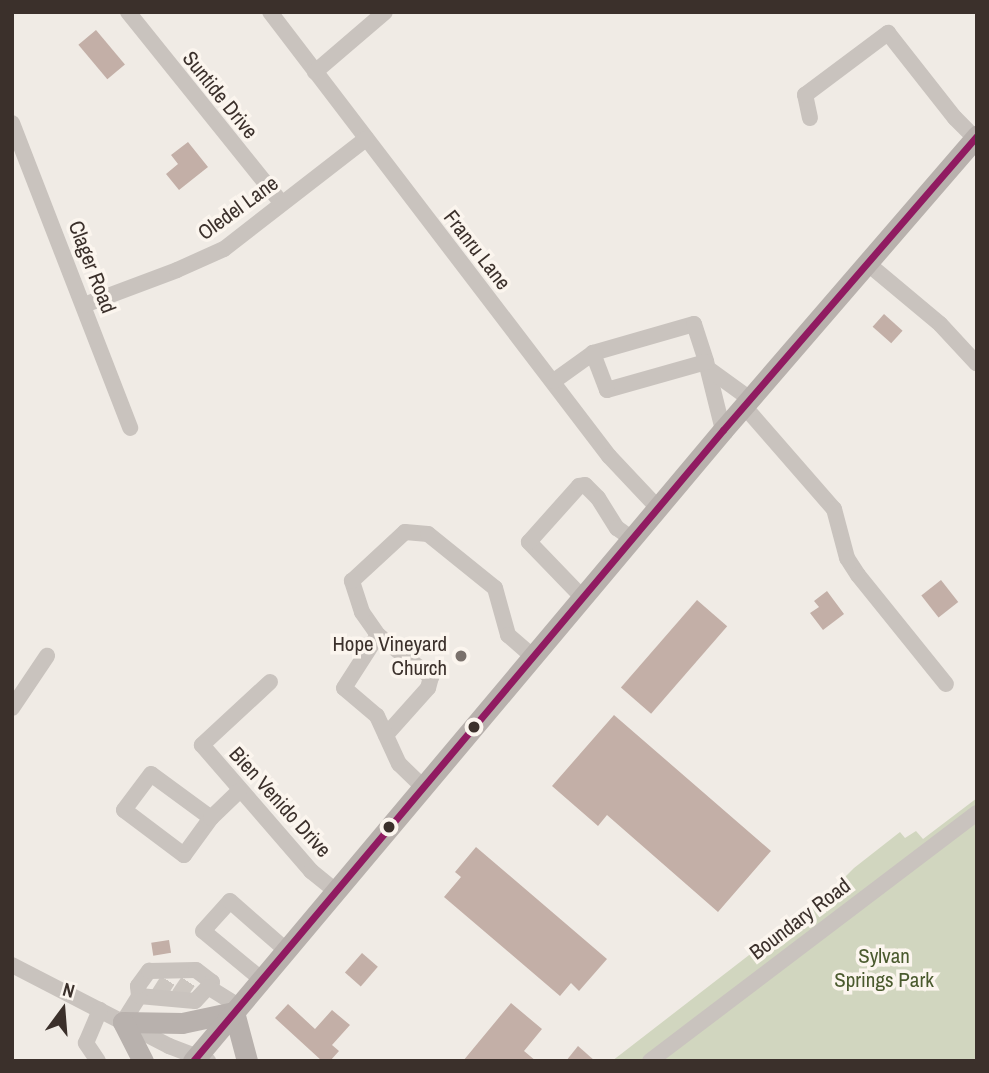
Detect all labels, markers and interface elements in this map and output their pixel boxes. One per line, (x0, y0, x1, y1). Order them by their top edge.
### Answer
street label: Suntide Drive (177, 46, 263, 144)
street label: Oledel Lane (193, 171, 283, 245)
street label: Franru Lane (438, 205, 516, 295)
street label: Clager Road (63, 217, 121, 317)
place label: Hope Vineyard Church (332, 631, 447, 681)
marker: Hope Vineyard Church (453, 648, 469, 664)
unlabelled marker (467, 720, 481, 734)
street label: Bien Venido Drive (224, 742, 336, 862)
unlabelled marker (382, 820, 396, 834)
street label: Boundary Road (745, 873, 855, 965)
park label: Sylvan Springs Park (834, 943, 934, 993)
north arrow (28, 975, 98, 1045)
text: N (60, 976, 78, 1004)

